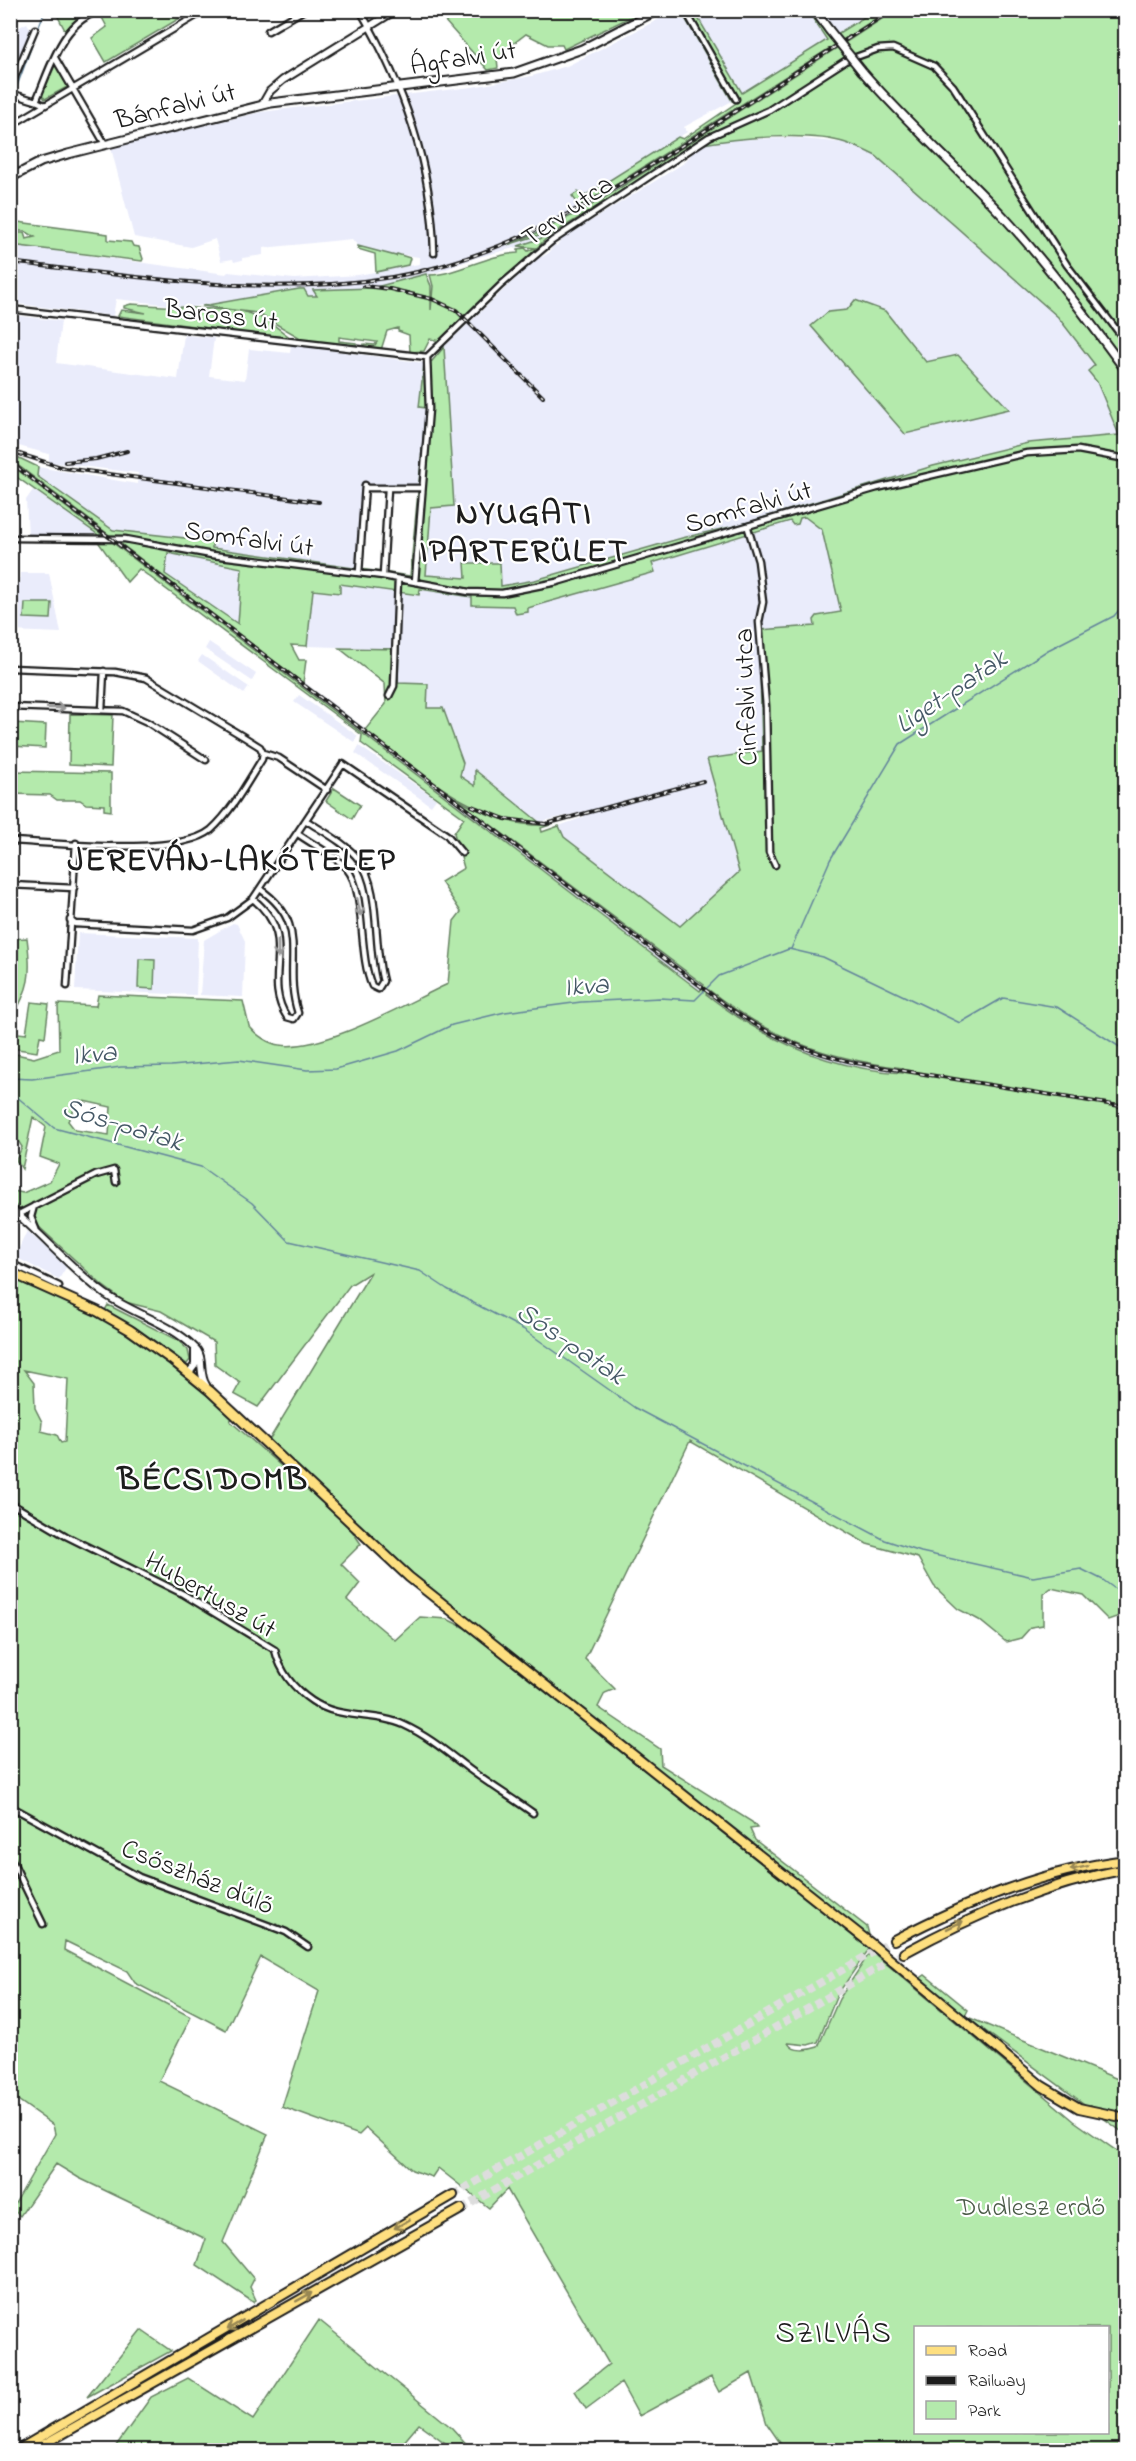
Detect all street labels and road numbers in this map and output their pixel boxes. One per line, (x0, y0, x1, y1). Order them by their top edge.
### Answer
street label: Ágfalvi út (408, 32, 519, 87)
street label: Bánfalvi út (110, 74, 240, 141)
street label: Terv utca (515, 166, 622, 258)
street label: Baross út (161, 290, 280, 343)
street label: Somfalvi út (681, 472, 817, 545)
street label: Somfalvi út (181, 512, 316, 569)
street label: Cinfalvi utca (726, 627, 769, 766)
street label: Hubertusz út (137, 1543, 283, 1650)
street label: Csőszház dűlő (115, 1830, 279, 1927)

